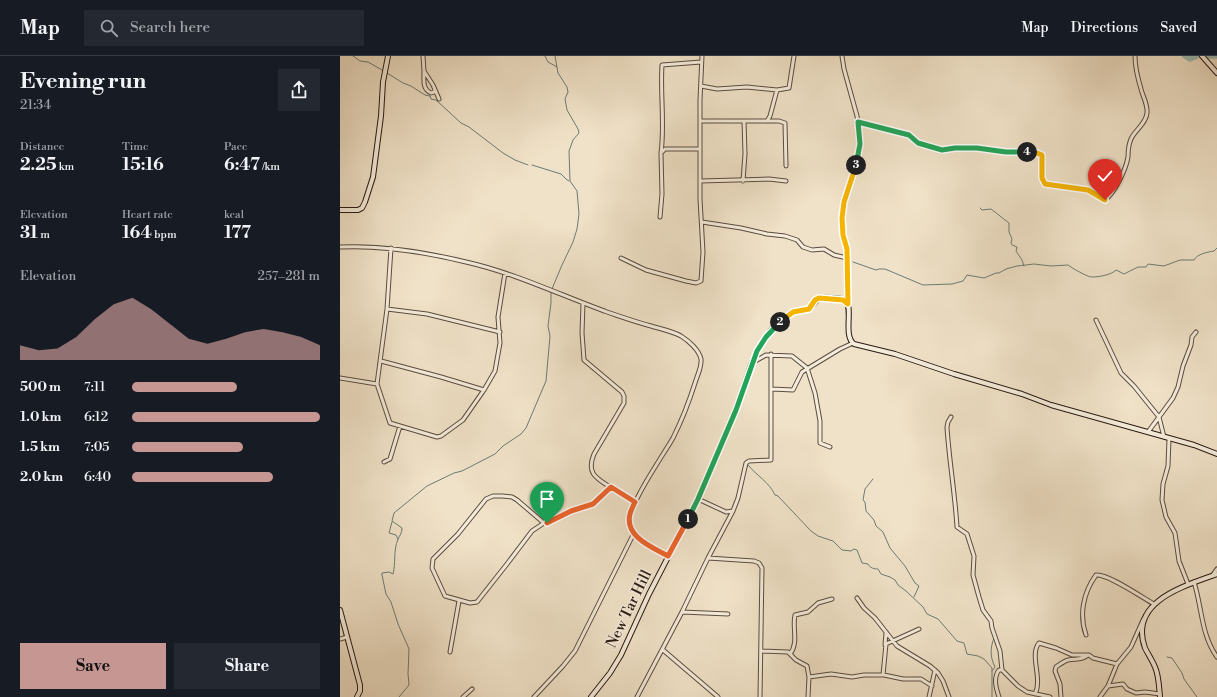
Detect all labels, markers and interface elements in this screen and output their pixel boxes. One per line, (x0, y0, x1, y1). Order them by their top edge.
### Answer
search box (84, 10, 364, 46)
text: Map (20, 16, 60, 40)
icon: search (98, 17, 120, 39)
text: Search here (130, 18, 210, 37)
text: Map (1021, 19, 1049, 37)
text: Directions (1071, 19, 1138, 37)
text: Saved (1160, 19, 1197, 37)
text: Evening run (20, 68, 146, 95)
button: share (278, 69, 320, 111)
text: 21:34 (20, 97, 51, 113)
text: Distance (20, 140, 64, 154)
text: Time (122, 140, 149, 154)
text: Pace (224, 140, 248, 154)
pin: 4 (1017, 142, 1037, 162)
text: 4 (1023, 145, 1031, 159)
text: 2.25 (20, 154, 56, 176)
text: 15:16 (122, 154, 164, 176)
text: 6:47 (224, 154, 260, 176)
pin: 3 (846, 155, 866, 175)
text: 3 (853, 158, 859, 172)
pin (1088, 159, 1122, 200)
text: km (56, 160, 74, 174)
text: /km (260, 160, 280, 174)
icon: check (1094, 165, 1116, 187)
text: Elevation (20, 208, 68, 222)
text: Heart rate (122, 208, 173, 222)
text: kcal (224, 208, 244, 222)
text: 31 (20, 222, 38, 244)
text: 164 (122, 222, 152, 244)
text: 177 (224, 222, 251, 244)
text: m (38, 228, 50, 242)
text: bpm (152, 228, 177, 242)
text: Elevation (20, 268, 76, 284)
text: 257–281 m (258, 268, 320, 284)
pin: 2 (770, 312, 790, 332)
text: 2 (777, 315, 783, 329)
text: 500 m (20, 379, 61, 395)
text: 7:11 (84, 379, 105, 395)
text: 1.0 km (20, 409, 61, 425)
text: 6:12 (84, 409, 108, 425)
text: 1.5 km (20, 439, 60, 455)
text: 7:05 (84, 439, 109, 455)
text: 2.0 km (20, 469, 63, 485)
text: 6:40 (84, 469, 111, 485)
pin (530, 482, 564, 523)
icon: arrive (536, 488, 558, 510)
pin: 1 (678, 509, 698, 529)
text: 1 (685, 512, 691, 526)
street label: New Tar Hill (602, 566, 656, 651)
button: Save (20, 643, 166, 689)
button: Share (174, 643, 320, 689)

